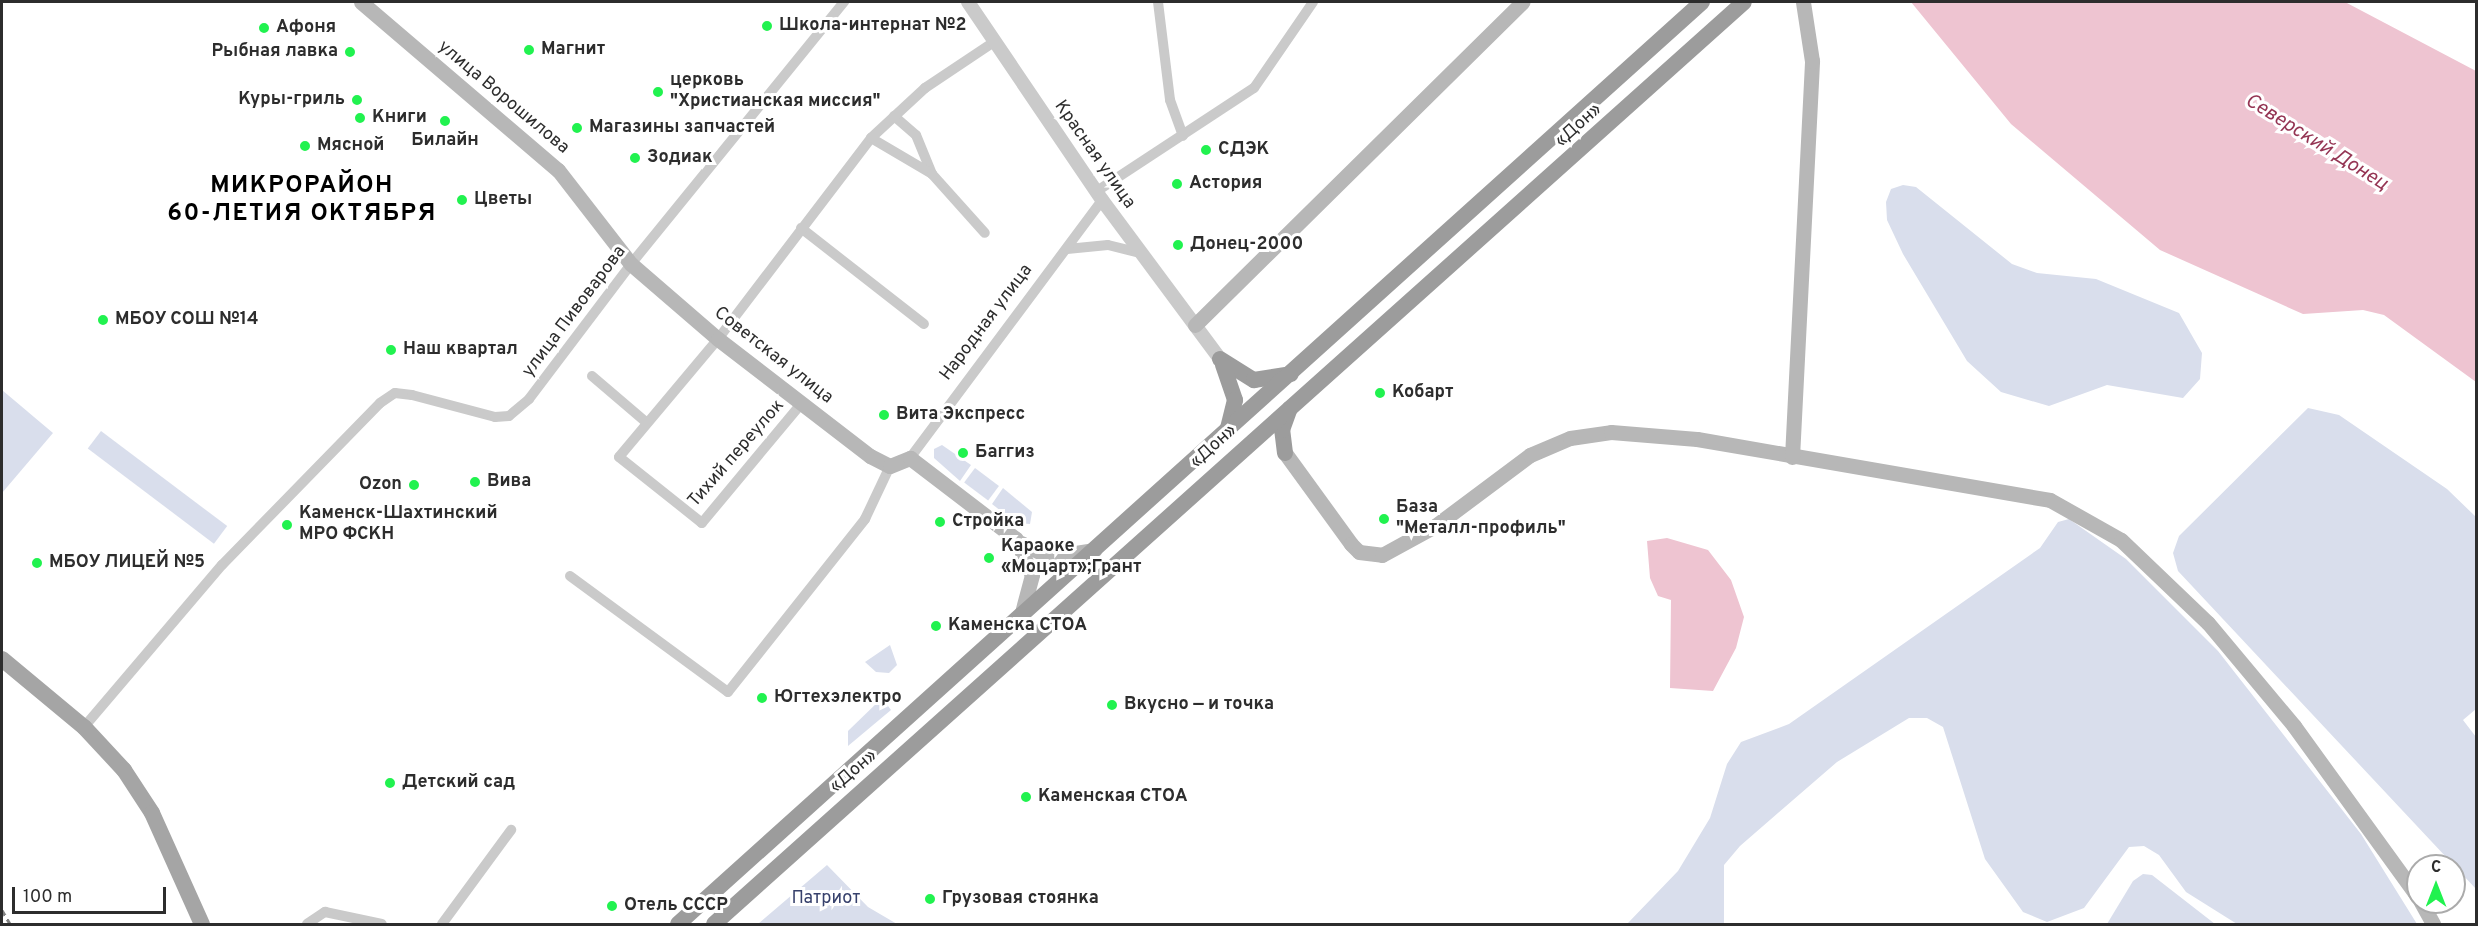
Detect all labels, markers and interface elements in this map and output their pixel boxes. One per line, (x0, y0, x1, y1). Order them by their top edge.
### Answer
place label: Школа-интернат №2 (779, 15, 966, 37)
place label: Афоня (276, 17, 336, 39)
marker: Школа-интернат №2 (760, 19, 774, 33)
marker: Афоня (257, 21, 271, 35)
street label: улица Ворошилова (433, 37, 573, 159)
place label: Магнит (541, 39, 605, 61)
place label: Рыбная лавка (212, 41, 338, 63)
marker: Магнит (522, 43, 536, 57)
marker: Рыбная лавка (343, 45, 357, 59)
place label: церковь "Христианская миссия" (670, 71, 881, 113)
marker: церковь "Христианская миссия" (651, 85, 665, 99)
place label: Куры-гриль (238, 89, 345, 111)
water label: Северский Донец (2240, 89, 2392, 197)
marker: Куры-гриль (350, 93, 364, 107)
street label: Красная улица (1049, 97, 1139, 213)
street label: «Дон» (1551, 100, 1607, 152)
place label: Книги (372, 107, 427, 129)
marker: Книги (353, 111, 367, 125)
marker: Билайн (438, 114, 452, 128)
place label: Магазины запчастей (589, 117, 775, 139)
marker: Магазины запчастей (570, 121, 584, 135)
place label: Билайн (411, 130, 479, 152)
place label: Мясной (317, 135, 384, 157)
marker: Мясной (298, 139, 312, 153)
place label: СДЭК (1218, 139, 1269, 161)
marker: СДЭК (1199, 143, 1213, 157)
place label: Зодиак (647, 147, 712, 169)
marker: Зодиак (628, 151, 642, 165)
district label: МИКРОРАЙОН 60-ЛЕТИЯ ОКТЯБРЯ (167, 173, 437, 229)
place label: Астория (1189, 173, 1262, 195)
marker: Астория (1170, 177, 1184, 191)
place label: Цветы (474, 189, 532, 211)
marker: Цветы (455, 193, 469, 207)
place label: Донец-2000 (1190, 234, 1303, 256)
marker: Донец-2000 (1171, 238, 1185, 252)
street label: улица Пивоварова (519, 242, 631, 382)
street label: Народная улица (936, 260, 1038, 386)
street label: Советская улица (709, 303, 837, 409)
place label: МБОУ СОШ №14 (115, 309, 259, 331)
marker: МБОУ СОШ №14 (96, 313, 110, 327)
place label: Наш квартал (403, 339, 518, 361)
marker: Наш квартал (384, 343, 398, 357)
place label: Кобарт (1392, 382, 1453, 404)
marker: Кобарт (1373, 386, 1387, 400)
street label: Тихий переулок (684, 396, 790, 512)
place label: Вита Экспресс (896, 404, 1025, 426)
marker: Вита Экспресс (877, 408, 891, 422)
street label: «Дон» (1186, 421, 1242, 473)
place label: Баггиз (975, 442, 1035, 464)
marker: Баггиз (956, 446, 970, 460)
place label: Вива (487, 471, 531, 493)
place label: Ozon (359, 474, 402, 496)
marker: Вива (468, 475, 482, 489)
marker: Ozon (407, 478, 421, 492)
place label: База "Металл-профиль" (1396, 498, 1566, 540)
place label: Каменск-Шахтинский МРО ФСКН (299, 504, 498, 546)
place label: Стройка (952, 511, 1024, 533)
marker: База "Металл-профиль" (1377, 512, 1391, 526)
marker: Стройка (933, 515, 947, 529)
marker: Каменск-Шахтинский МРО ФСКН (280, 518, 294, 532)
place label: Караоке «Моцарт»;Грант (1001, 537, 1141, 580)
marker: Караоке «Моцарт»;Грант (982, 551, 996, 565)
place label: МБОУ ЛИЦЕЙ №5 (49, 552, 206, 574)
marker: МБОУ ЛИЦЕЙ №5 (30, 556, 44, 570)
place label: Каменска СТОА (948, 615, 1087, 637)
marker: Каменска СТОА (929, 619, 943, 633)
place label: Югтехэлектро (774, 687, 902, 709)
marker: Югтехэлектро (755, 691, 769, 705)
place label: Вкусно — и точка (1124, 694, 1274, 716)
marker: Вкусно — и точка (1105, 698, 1119, 712)
street label: «Дон» (826, 746, 882, 798)
place label: Детский сад (402, 772, 515, 794)
marker: Детский сад (383, 776, 397, 790)
place label: Каменская СТОА (1038, 786, 1188, 808)
marker: Каменская СТОА (1019, 790, 1033, 804)
north arrow (2406, 854, 2466, 914)
text: С (2431, 858, 2441, 878)
scale bar (15, 875, 170, 913)
text: 100 m (23, 886, 72, 909)
park label: Патриот (792, 888, 860, 910)
place label: Грузовая стоянка (942, 888, 1099, 910)
marker: Грузовая стоянка (923, 892, 937, 906)
place label: Отель СССР (624, 895, 728, 917)
marker: Отель СССР (605, 899, 619, 913)

